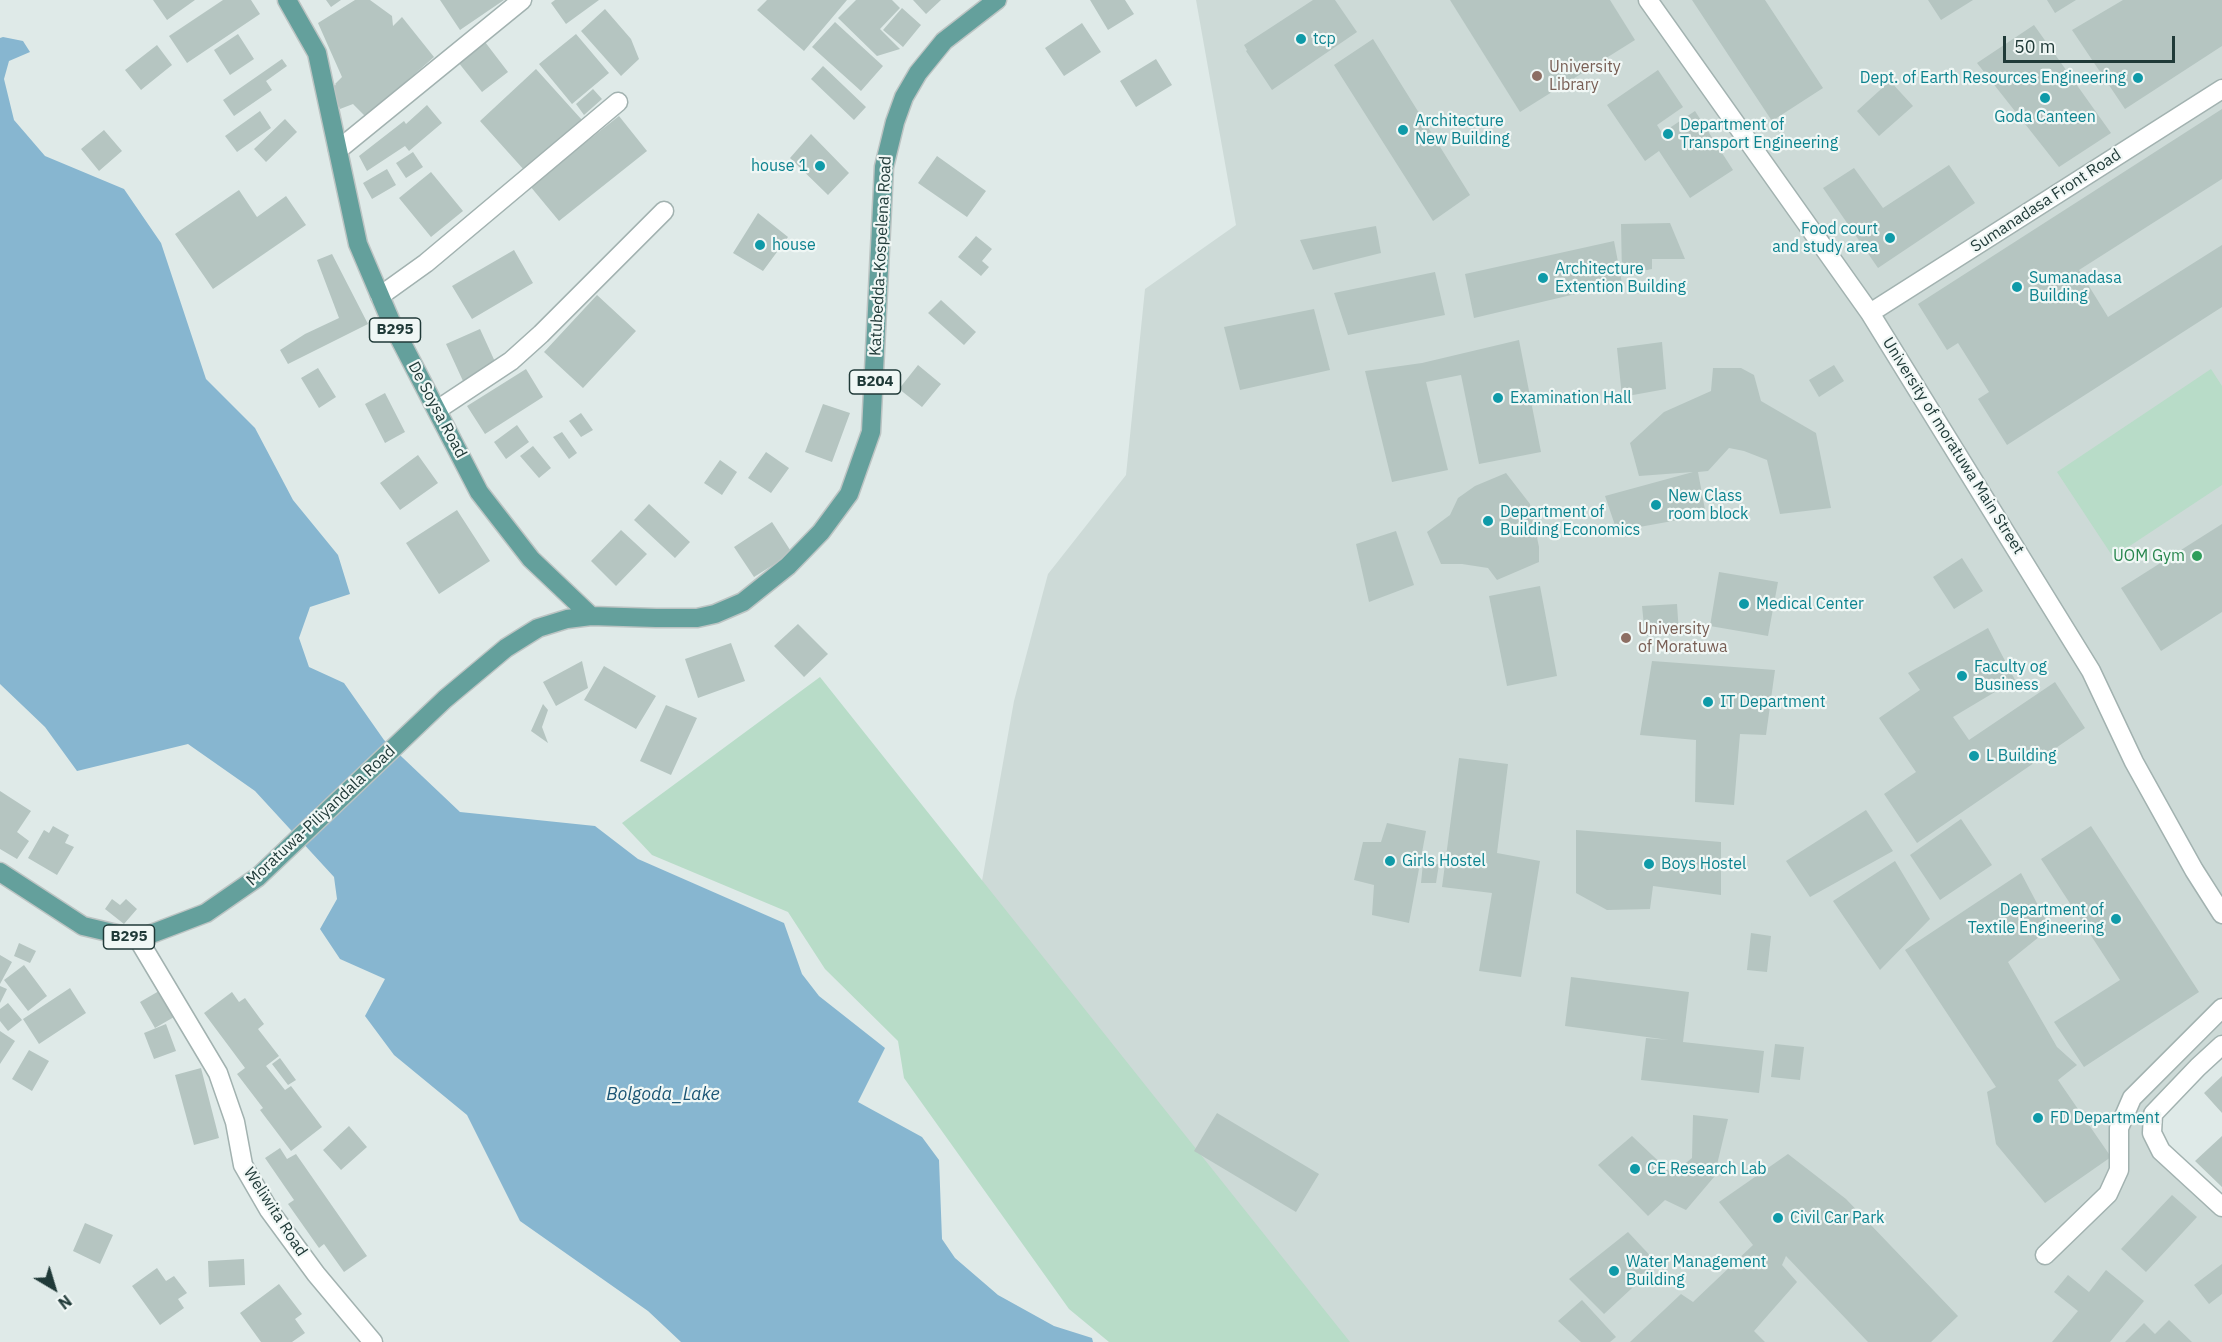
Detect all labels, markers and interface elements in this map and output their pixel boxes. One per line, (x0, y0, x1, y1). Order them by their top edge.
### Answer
scale bar (2006, 24, 2178, 62)
place label: tcp (1313, 29, 1336, 49)
marker: tcp (1294, 32, 1308, 46)
text: 50 m (2014, 35, 2056, 58)
place label: University Library (1549, 57, 1621, 95)
place label: Dept. of Earth Resources Engineering (1860, 68, 2126, 88)
marker: University Library (1530, 69, 1544, 83)
marker: Dept. of Earth Resources Engineering (2131, 71, 2145, 85)
marker: Goda Canteen (2038, 91, 2052, 105)
place label: Goda Canteen (1994, 107, 2096, 127)
place label: Architecture New Building (1415, 111, 1510, 149)
place label: Department of Transport Engineering (1680, 115, 1838, 153)
marker: Architecture New Building (1396, 123, 1410, 137)
marker: Department of Transport Engineering (1661, 127, 1675, 141)
street label: Sumanadasa Front Road (1967, 145, 2125, 257)
street label: Katubedda-Kospelena Road (866, 155, 896, 357)
place label: house 1 (751, 156, 808, 176)
marker: house 1 (813, 159, 827, 173)
place label: Food court and study area (1772, 219, 1878, 257)
marker: Food court and study area (1883, 231, 1897, 245)
place label: house (772, 235, 816, 255)
marker: house (753, 238, 767, 252)
place label: Architecture Extention Building (1555, 259, 1686, 297)
place label: Sumanadasa Building (2029, 268, 2122, 306)
marker: Architecture Extention Building (1536, 271, 1550, 285)
marker: Sumanadasa Building (2010, 280, 2024, 294)
road number: B295 (370, 318, 420, 342)
street label: University of moratuwa Main Street (1878, 334, 2028, 558)
street label: De Soysa Road (404, 359, 470, 461)
road number: B204 (850, 370, 900, 394)
place label: Examination Hall (1510, 388, 1632, 408)
marker: Examination Hall (1491, 391, 1505, 405)
place label: New Class room block (1668, 486, 1749, 524)
marker: New Class room block (1649, 498, 1663, 512)
place label: Department of Building Economics (1500, 502, 1640, 540)
marker: Department of Building Economics (1481, 514, 1495, 528)
place label: UOM Gym (2113, 546, 2185, 566)
marker: UOM Gym (2190, 549, 2204, 563)
place label: Medical Center (1756, 594, 1864, 614)
marker: Medical Center (1737, 597, 1751, 611)
place label: University of Moratuwa (1638, 619, 1728, 657)
marker: University of Moratuwa (1619, 631, 1633, 645)
place label: Faculty og Business (1974, 657, 2047, 695)
marker: Faculty og Business (1955, 669, 1969, 683)
place label: IT Department (1720, 692, 1826, 712)
marker: IT Department (1701, 695, 1715, 709)
street label: Moratuwa-Piliyandala Road (243, 742, 399, 890)
place label: L Building (1986, 746, 2056, 766)
marker: L Building (1967, 749, 1981, 763)
place label: Girls Hostel (1402, 851, 1486, 871)
marker: Girls Hostel (1383, 854, 1397, 868)
place label: Boys Hostel (1661, 854, 1746, 874)
marker: Boys Hostel (1642, 857, 1656, 871)
place label: Department of Textile Engineering (1968, 900, 2104, 938)
marker: Department of Textile Engineering (2109, 912, 2123, 926)
road number: B295 (104, 925, 154, 949)
water label: Bolgoda_Lake (606, 1084, 720, 1106)
place label: FD Department (2050, 1108, 2160, 1128)
marker: FD Department (2031, 1111, 2045, 1125)
place label: CE Research Lab (1647, 1159, 1766, 1179)
marker: CE Research Lab (1628, 1162, 1642, 1176)
street label: Weliwita Road (239, 1164, 311, 1260)
place label: Civil Car Park (1790, 1208, 1884, 1228)
marker: Civil Car Park (1771, 1211, 1785, 1225)
place label: Water Management Building (1626, 1252, 1766, 1290)
north arrow (24, 1258, 84, 1318)
marker: Water Management Building (1607, 1264, 1621, 1278)
text: N (54, 1291, 76, 1314)

